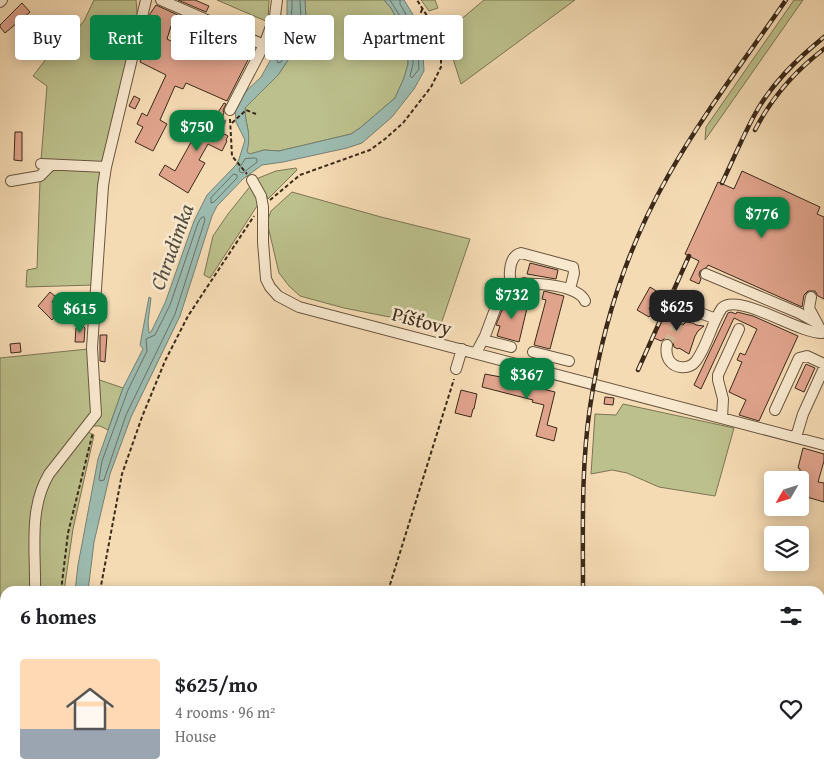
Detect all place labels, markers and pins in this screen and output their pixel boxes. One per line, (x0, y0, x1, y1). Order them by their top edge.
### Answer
pin: $750 (167, 110, 227, 152)
pin: $776 (732, 196, 792, 239)
pin: $732 (482, 278, 542, 320)
pin: $625 (647, 290, 707, 332)
pin: $615 (50, 292, 110, 334)
pin: $367 (497, 358, 557, 400)

